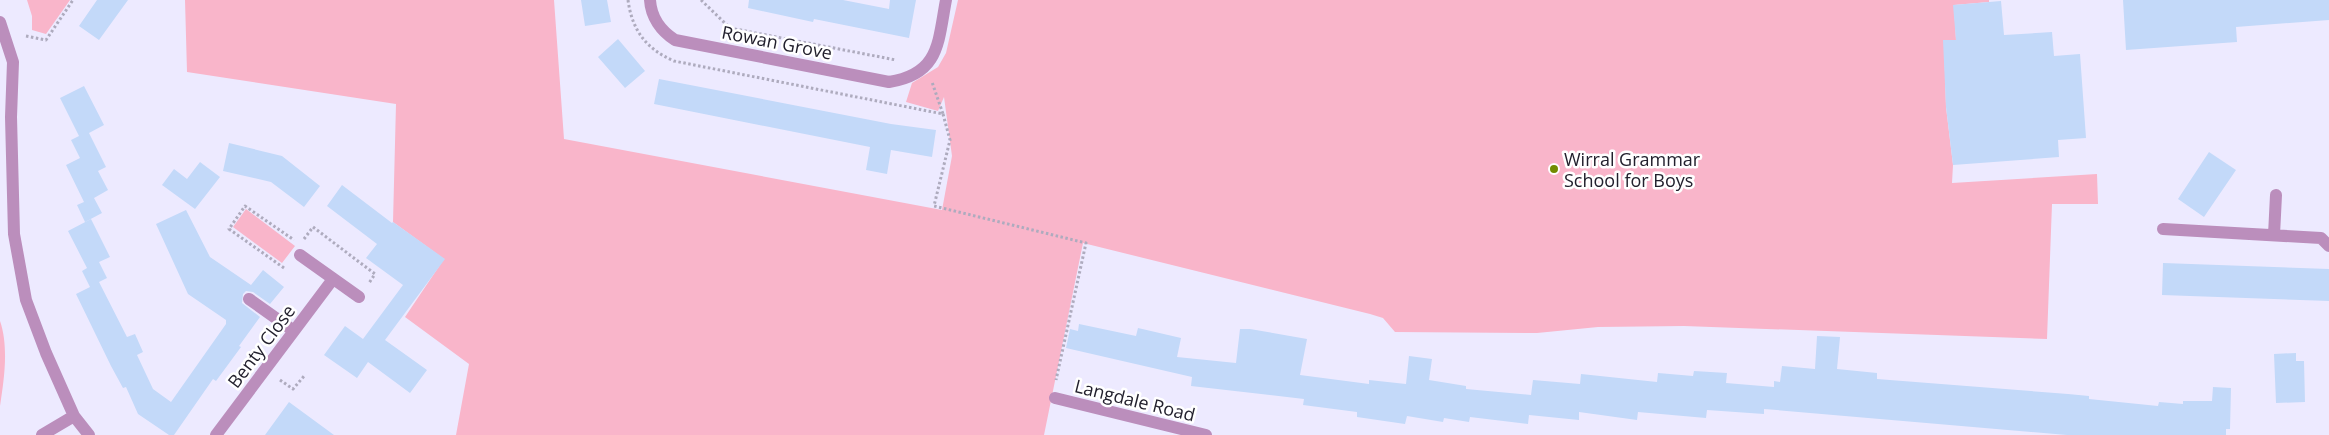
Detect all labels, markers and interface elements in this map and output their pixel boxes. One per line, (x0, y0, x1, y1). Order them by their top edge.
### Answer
street label: Rowan Grove (720, 20, 834, 64)
place label: Wirral Grammar School for Boys (1564, 147, 1701, 192)
marker: Wirral Grammar School for Boys (1548, 163, 1560, 175)
street label: Benty Close (222, 300, 300, 392)
street label: Langdale Road (1072, 373, 1198, 427)

